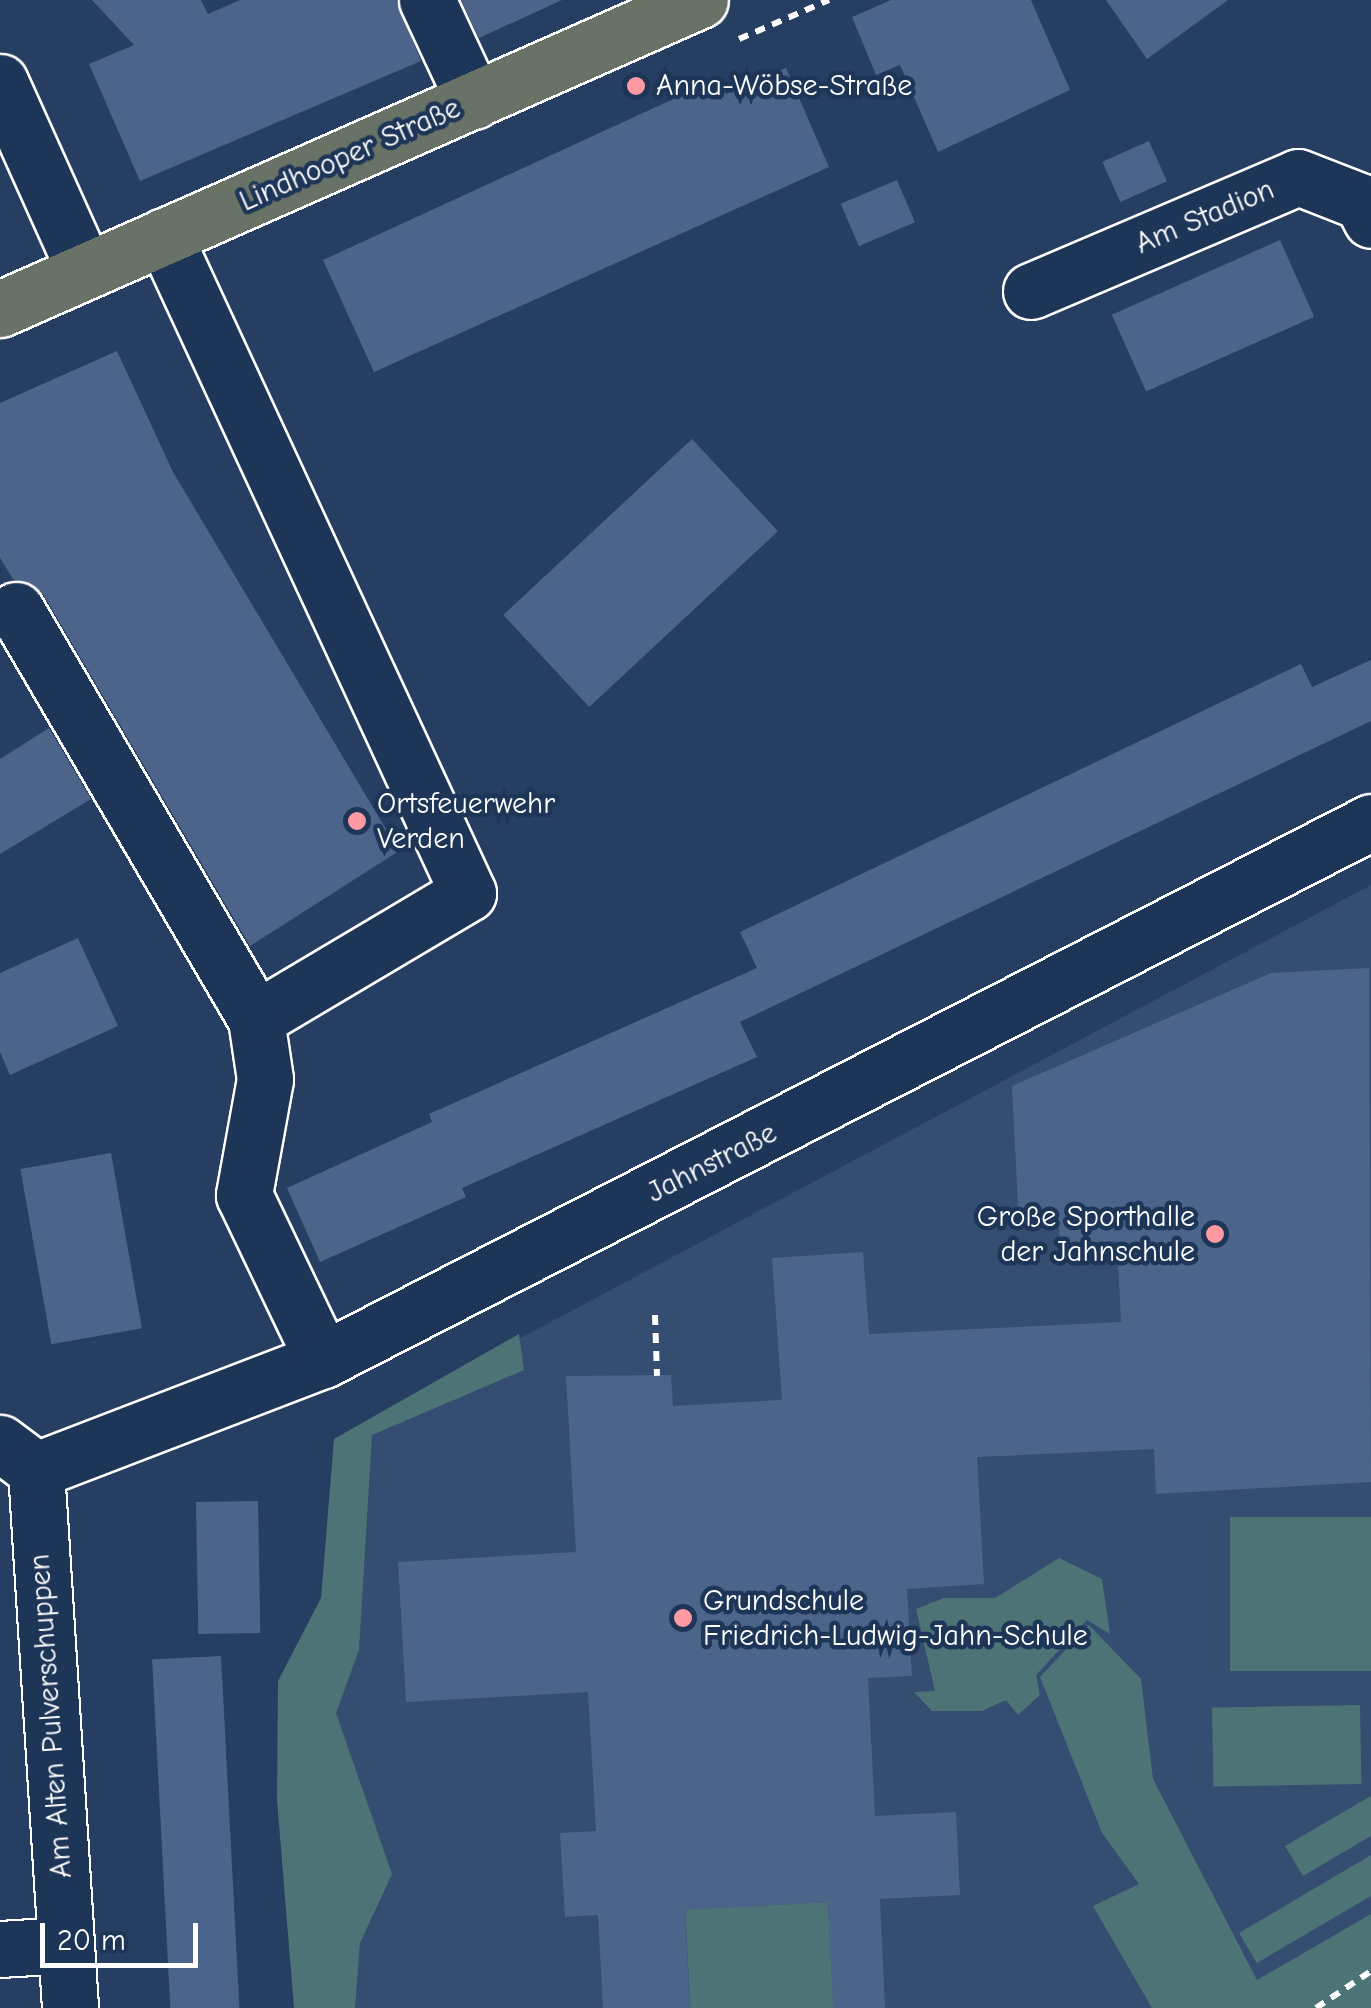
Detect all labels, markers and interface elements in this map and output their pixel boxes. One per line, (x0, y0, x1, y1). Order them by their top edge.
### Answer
place label: Anna-Wöbse-Straße (656, 68, 912, 104)
marker: Anna-Wöbse-Straße (625, 75, 647, 97)
street label: Lindhooper Straße (234, 90, 466, 220)
street label: Am Stadion (1130, 172, 1280, 262)
place label: Ortsfeuerwehr Verden (377, 786, 555, 856)
marker: Ortsfeuerwehr Verden (346, 810, 368, 832)
street label: Jahnstraße (641, 1115, 783, 1211)
place label: Große Sporthalle der Jahnschule (977, 1199, 1195, 1270)
marker: Große Sporthalle der Jahnschule (1204, 1223, 1226, 1245)
street label: Am Alten Pulverschuppen (22, 1553, 80, 1879)
place label: Grundschule Friedrich-Ludwig-Jahn-Schule (703, 1583, 1088, 1654)
marker: Grundschule Friedrich-Ludwig-Jahn-Schule (672, 1607, 694, 1629)
scale bar (45, 1903, 202, 1965)
text: 20 m (57, 1923, 126, 1958)

